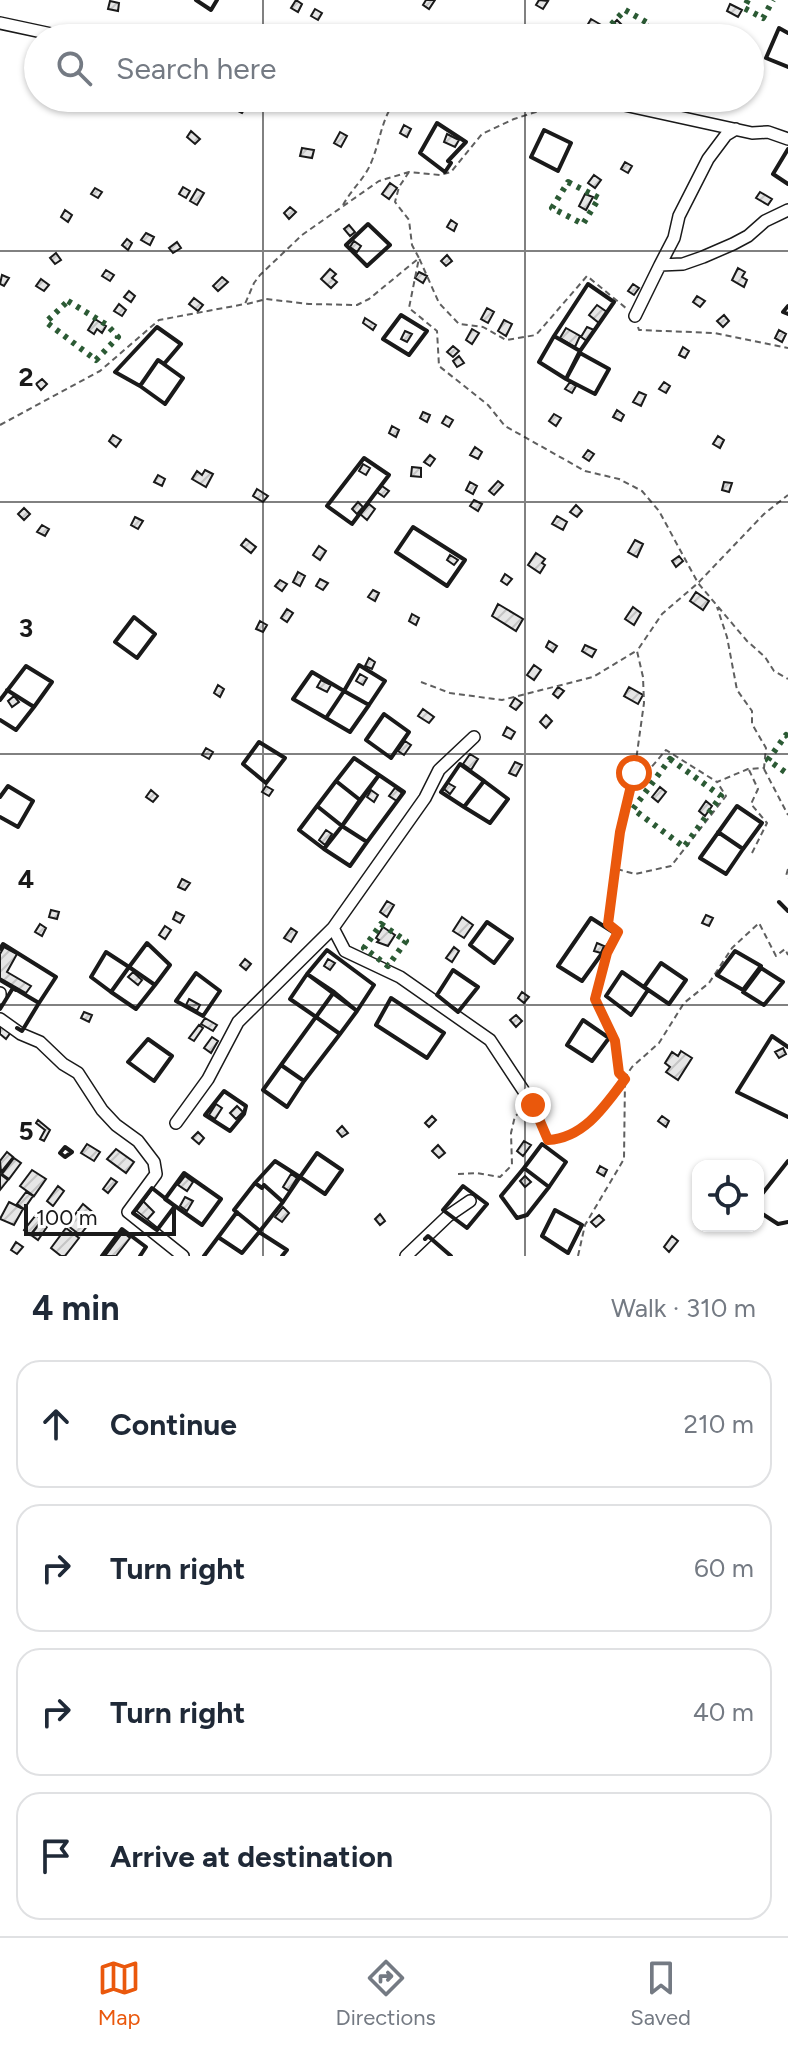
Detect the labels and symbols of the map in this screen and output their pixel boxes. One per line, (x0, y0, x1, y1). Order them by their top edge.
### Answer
text: 2 (18, 361, 34, 393)
text: 3 (19, 612, 33, 644)
route start (616, 755, 652, 791)
text: 4 (18, 863, 34, 895)
route end (515, 1087, 551, 1123)
text: 5 (18, 1115, 34, 1147)
scale bar (24, 1200, 176, 1236)

